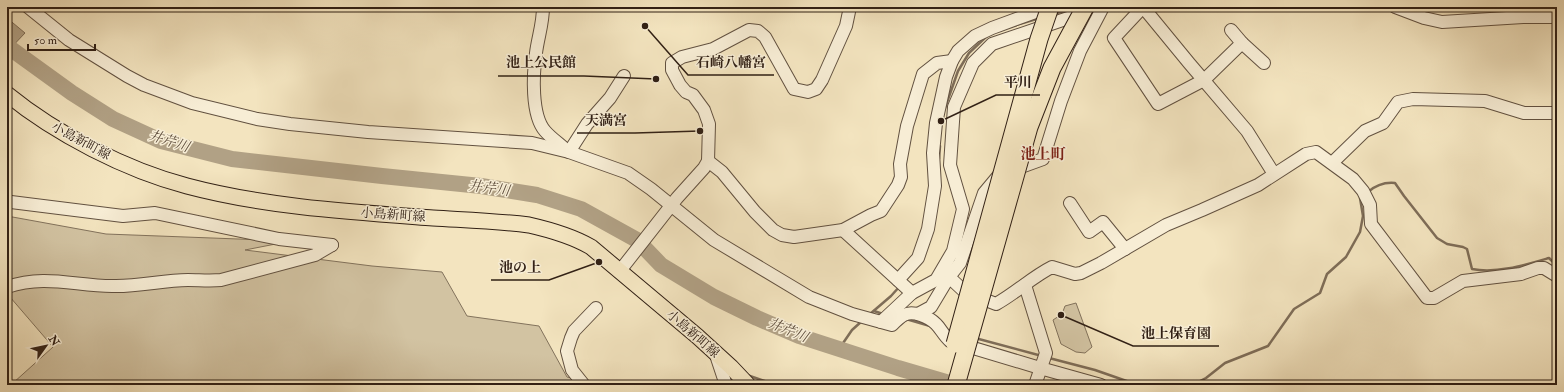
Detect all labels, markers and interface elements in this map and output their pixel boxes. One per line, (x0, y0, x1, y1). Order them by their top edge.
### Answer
scale bar (28, 26, 95, 52)
text: 50 m (34, 33, 58, 48)
callout: 石崎八幡宮 (688, 49, 774, 75)
callout: 池上公民館 (498, 50, 584, 76)
text: 池上公民館 (506, 54, 576, 71)
text: 石崎八幡宮 (696, 54, 766, 71)
callout: 平川 (996, 69, 1040, 95)
text: 平川 (1004, 74, 1032, 91)
callout: 天満宮 (577, 107, 635, 133)
text: 天満宮 (585, 112, 627, 129)
street label: 小島新町線 (49, 119, 113, 163)
water label: 井芹川 (146, 126, 194, 156)
district label: 池上町 (1020, 145, 1066, 164)
water label: 井芹川 (467, 177, 513, 200)
street label: 小島新町線 (360, 205, 426, 225)
callout: 池の上 (491, 254, 549, 280)
text: 池の上 (499, 259, 541, 276)
street label: 小島新町線 (663, 307, 723, 361)
water label: 井芹川 (765, 314, 813, 346)
callout: 池上保育園 (1133, 320, 1219, 346)
text: 池上保育園 (1141, 325, 1211, 342)
north arrow (26, 326, 66, 366)
text: N (45, 332, 63, 349)

